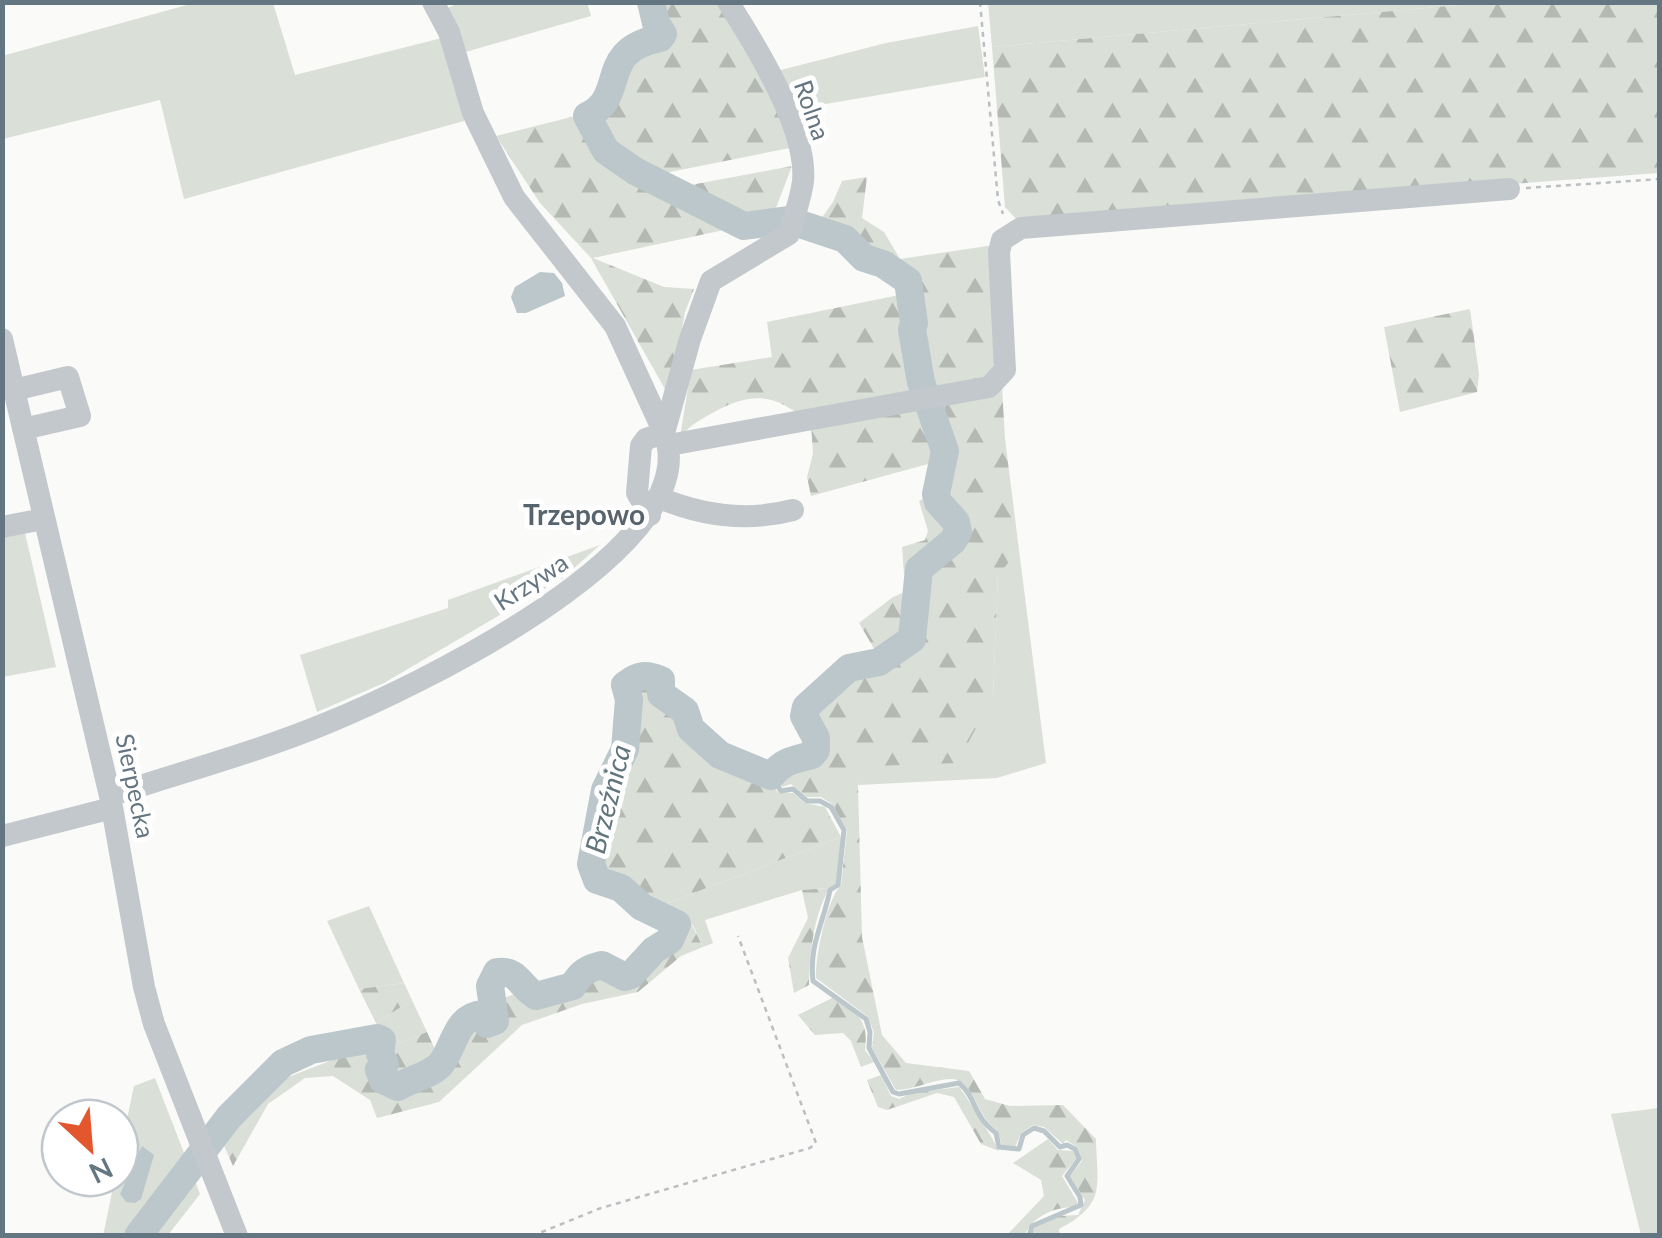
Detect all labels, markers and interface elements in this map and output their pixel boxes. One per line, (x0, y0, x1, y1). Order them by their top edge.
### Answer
street label: Rolna (789, 76, 837, 144)
district label: Trzepowo (523, 497, 645, 531)
street label: Krzywa (488, 546, 573, 616)
street label: Sierpecka (110, 731, 162, 841)
water label: Brzeźnica (577, 741, 637, 857)
north arrow (40, 1098, 140, 1198)
text: N (84, 1151, 119, 1191)

